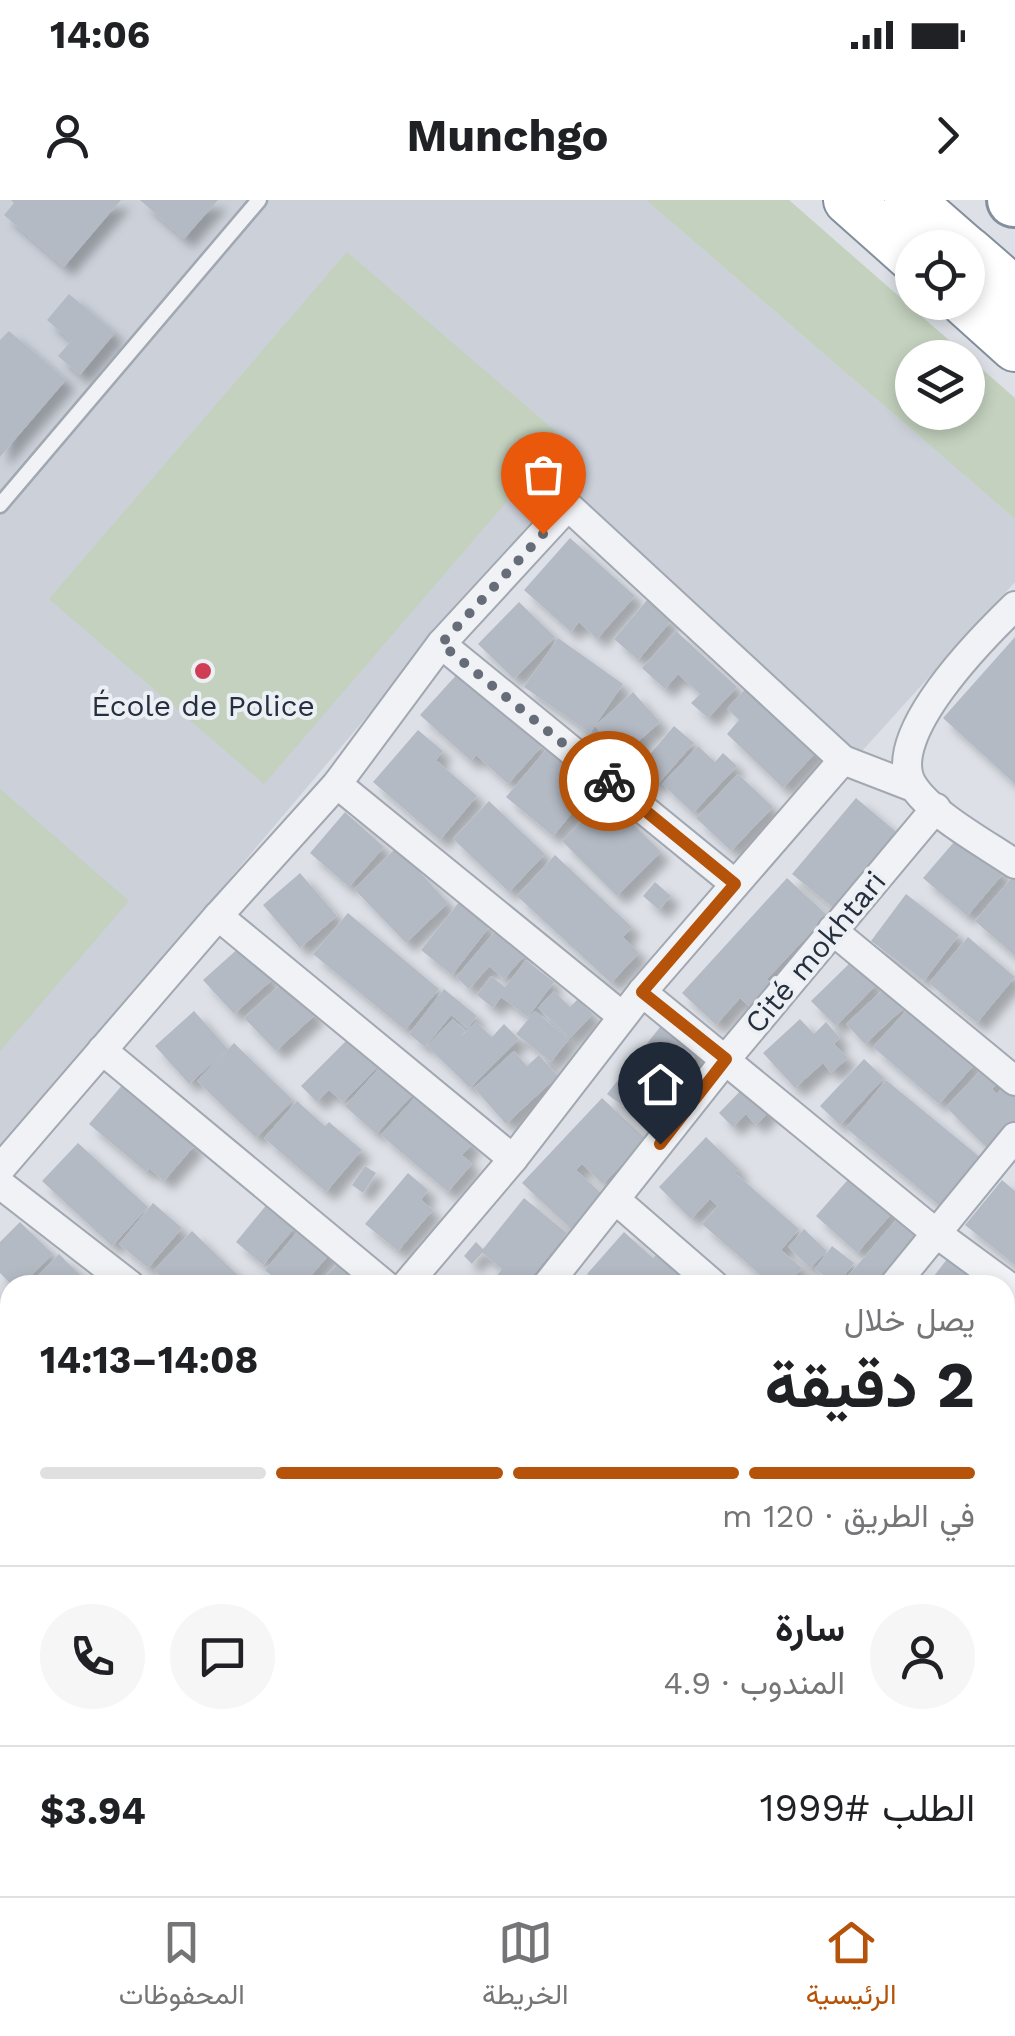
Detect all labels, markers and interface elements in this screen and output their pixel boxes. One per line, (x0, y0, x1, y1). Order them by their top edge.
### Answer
text: 14:06 (50, 13, 150, 57)
icon: person (40, 108, 95, 163)
icon: forward (920, 108, 975, 163)
text: Munchgo (406, 109, 609, 162)
map controls (895, 230, 985, 430)
button: locate (895, 230, 985, 320)
button: layers (895, 340, 985, 430)
pin (501, 432, 586, 535)
icon: bag (516, 447, 571, 502)
marker: École de Police (192, 660, 214, 682)
place label: École de Police (91, 688, 315, 723)
courier (559, 731, 659, 831)
icon: bike (582, 754, 637, 809)
street label: Cité mokhtari (737, 864, 893, 1040)
pin (618, 1042, 703, 1145)
icon: home (633, 1057, 688, 1112)
text: يصل خلال (844, 1301, 975, 1339)
text: 14:08–14:13 (40, 1338, 258, 1382)
text: 2 دقيقة (764, 1347, 975, 1423)
text: في الطريق · 120 m (722, 1497, 975, 1535)
button: phone (40, 1604, 145, 1709)
button: chat (170, 1604, 275, 1709)
button: person (870, 1604, 975, 1709)
text: سارة (775, 1606, 845, 1650)
text: المندوب · 4.9 (663, 1664, 845, 1702)
text: الطلب #1999 (760, 1786, 975, 1830)
text: $3.94 (40, 1789, 146, 1833)
tab: المحفوظات (119, 1915, 245, 2019)
tab: الخريطة (482, 1915, 569, 2019)
tab: الرئيسية (806, 1915, 896, 2019)

